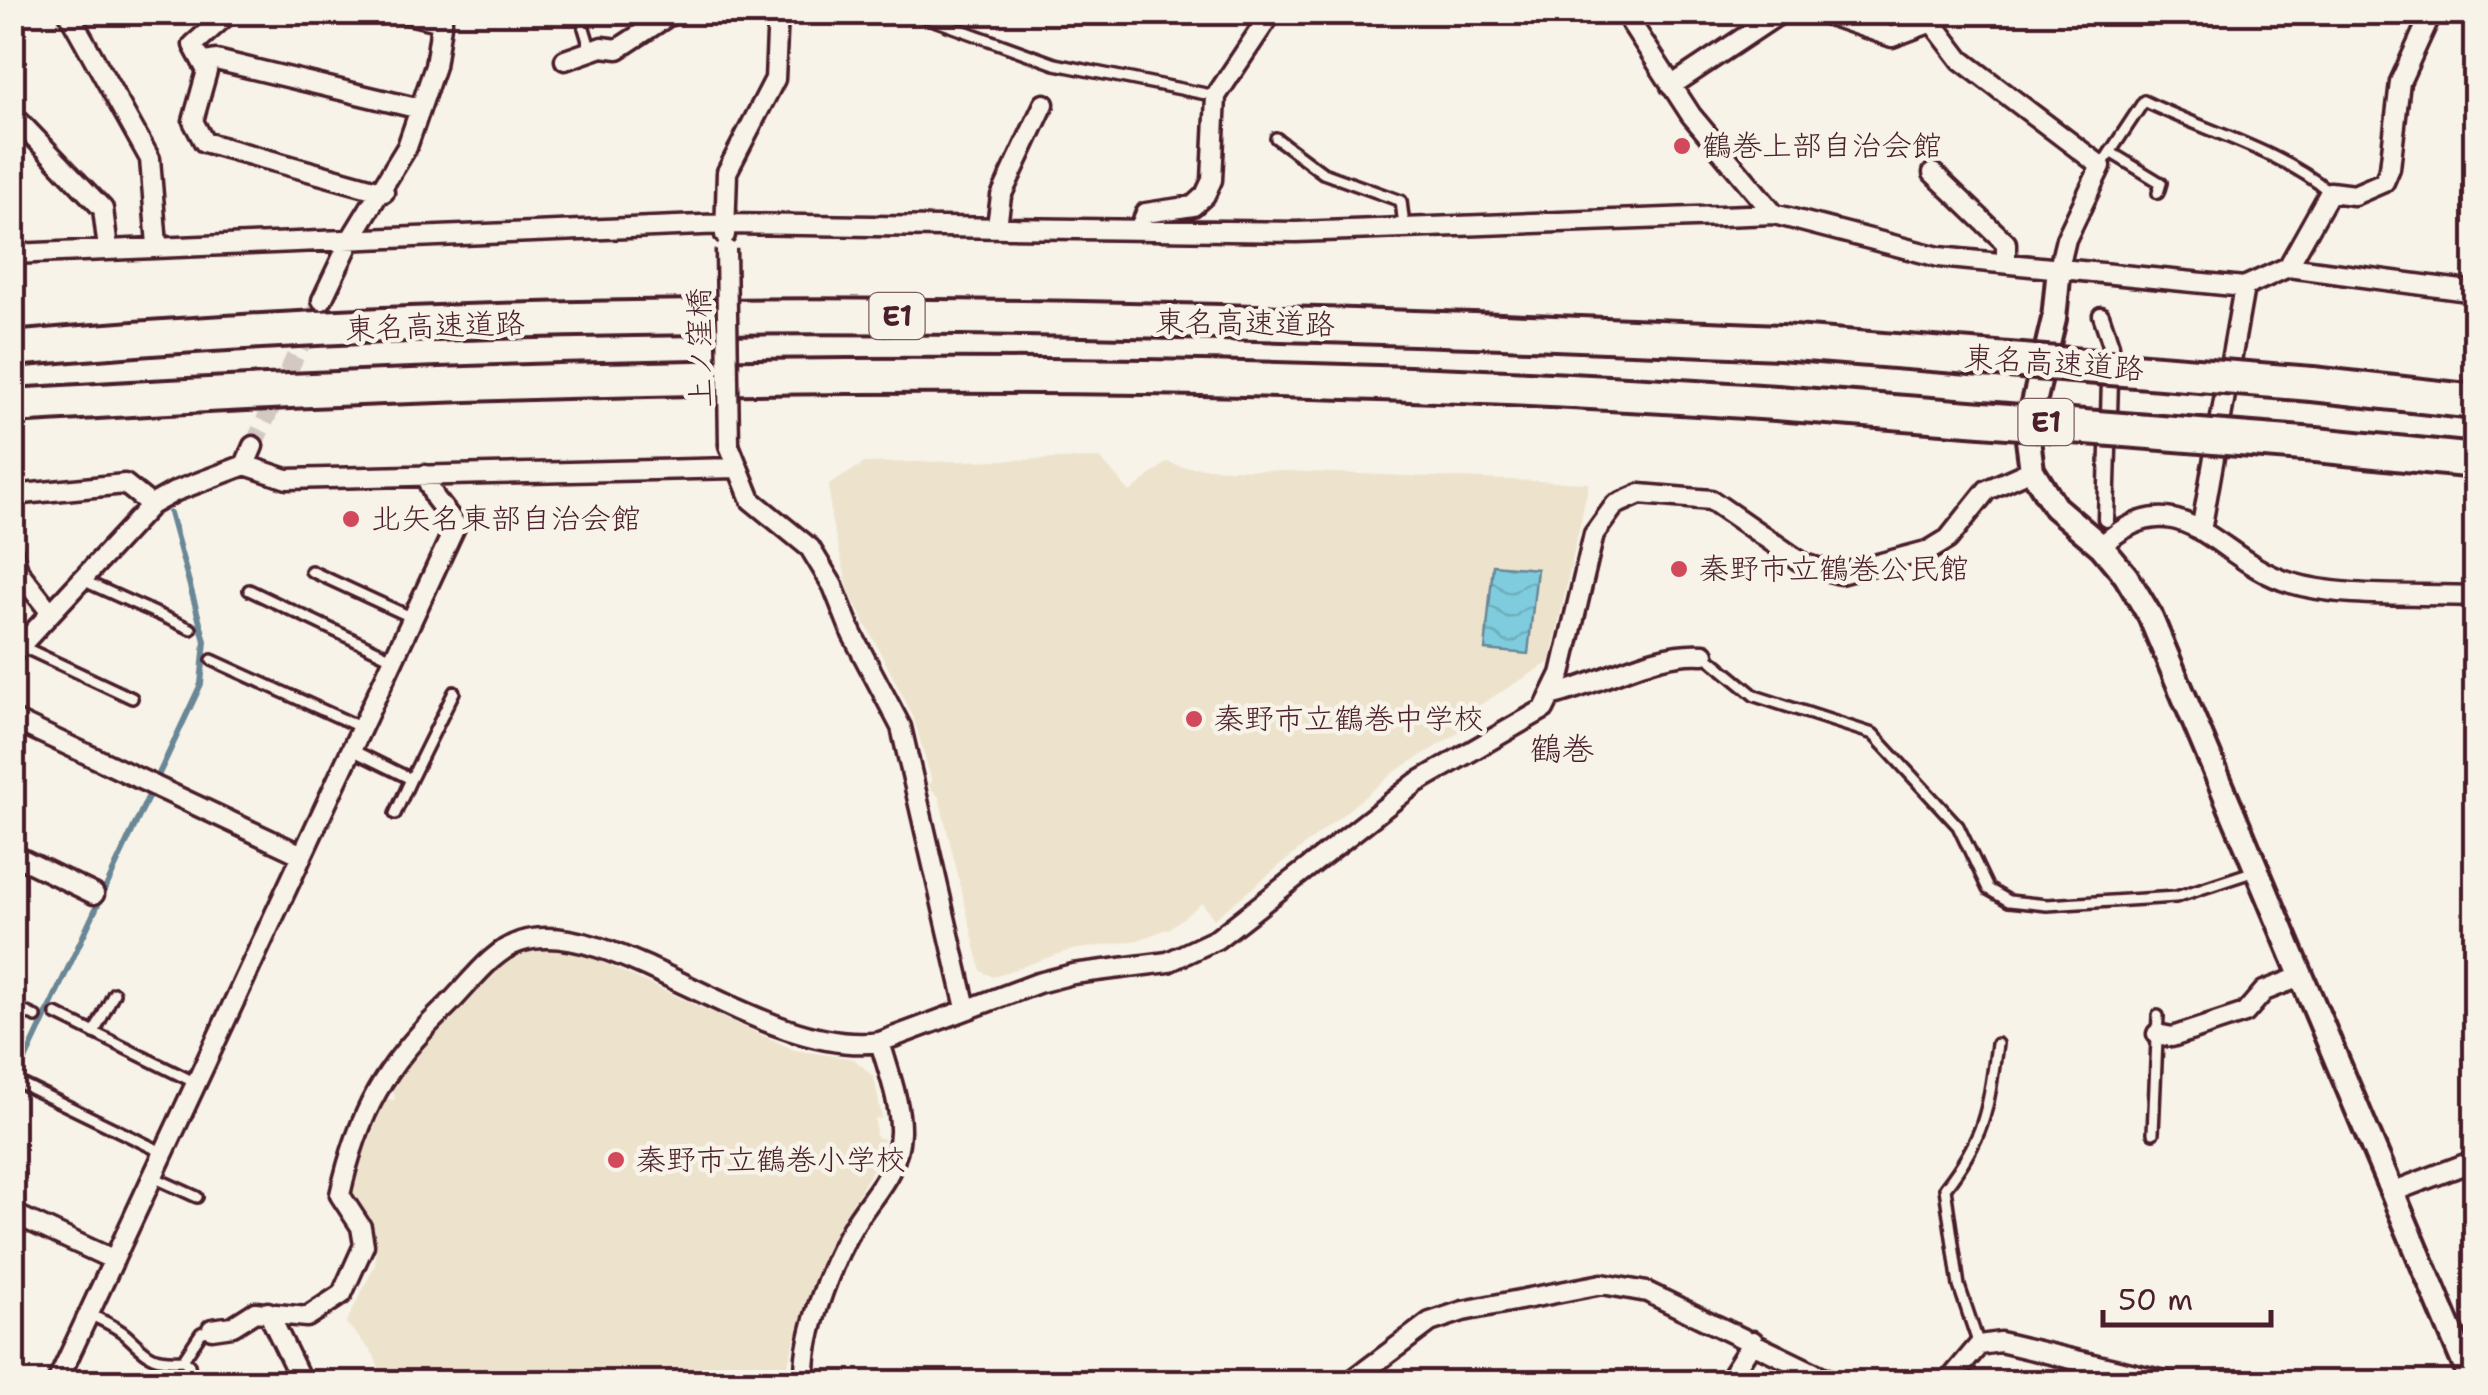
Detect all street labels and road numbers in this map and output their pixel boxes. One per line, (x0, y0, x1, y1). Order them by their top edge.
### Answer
street label: 上ノ窪橋 (678, 288, 721, 408)
road number: E1 (870, 293, 924, 339)
street label: 東名高速道路 (1155, 300, 1335, 345)
street label: 東名高速道路 (344, 302, 526, 349)
street label: 東名高速道路 (1963, 336, 2145, 389)
road number: E1 (2018, 399, 2074, 445)

